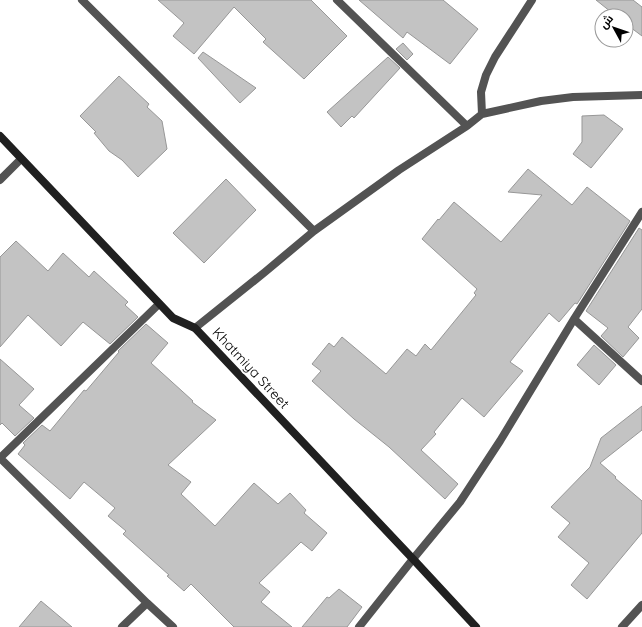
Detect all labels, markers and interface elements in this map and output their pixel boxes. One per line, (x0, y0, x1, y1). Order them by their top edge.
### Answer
north arrow (594, 8, 634, 48)
text: ش (596, 12, 616, 31)
street label: Khatmiya Street (209, 323, 294, 413)

